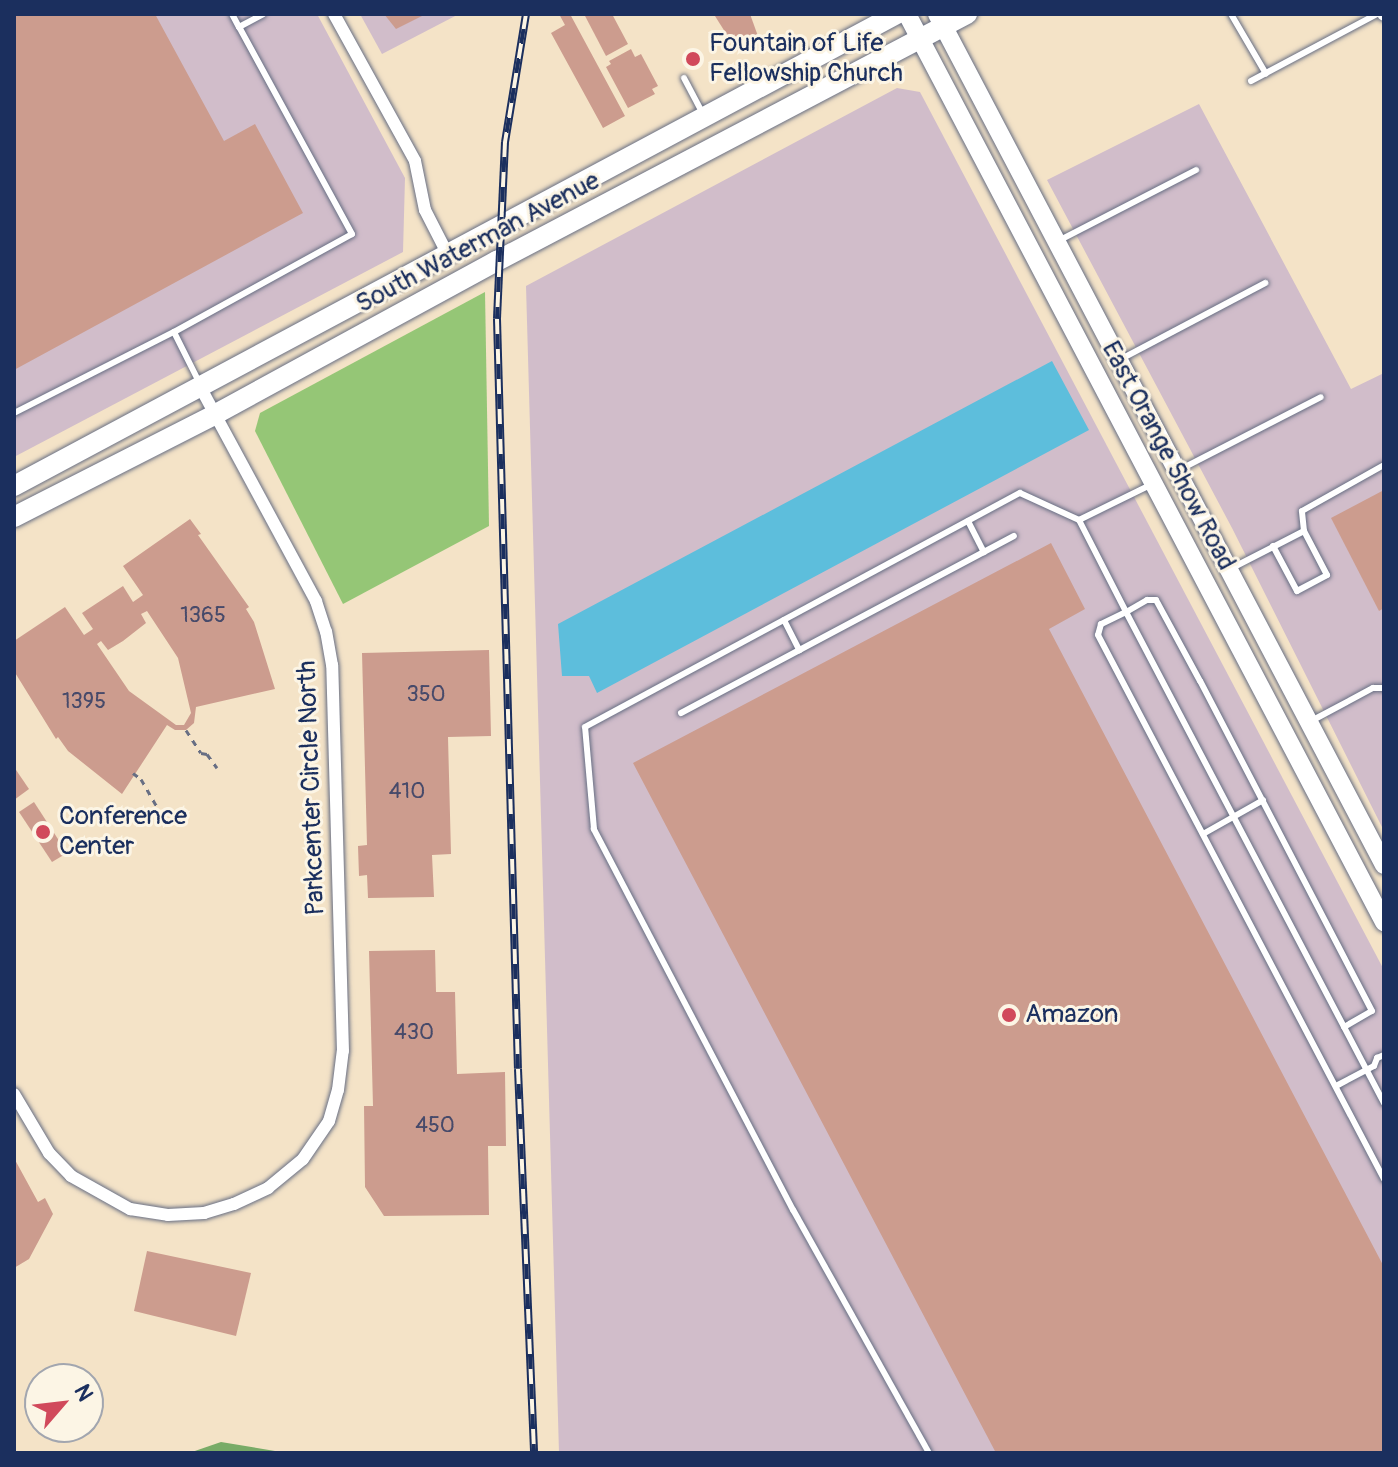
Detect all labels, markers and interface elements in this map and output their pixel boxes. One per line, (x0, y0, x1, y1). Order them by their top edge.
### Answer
place label: Fountain of Life Fellowship Church (709, 28, 903, 90)
marker: Fountain of Life Fellowship Church (684, 50, 702, 68)
street label: South Waterman Avenue (351, 166, 605, 320)
street label: East Orange Show Road (1094, 336, 1242, 576)
house number: 1365 (180, 603, 226, 629)
street label: Parkcenter Circle North (292, 660, 332, 916)
house number: 350 (406, 682, 446, 708)
house number: 1395 (62, 689, 106, 715)
house number: 410 (389, 779, 425, 805)
place label: Conference Center (59, 801, 187, 862)
marker: Conference Center (34, 823, 52, 841)
place label: Amazon (1025, 999, 1118, 1031)
marker: Amazon (1000, 1006, 1018, 1024)
house number: 430 (394, 1020, 434, 1046)
house number: 450 (415, 1113, 455, 1139)
north arrow (24, 1363, 104, 1443)
text: N (68, 1380, 99, 1406)

